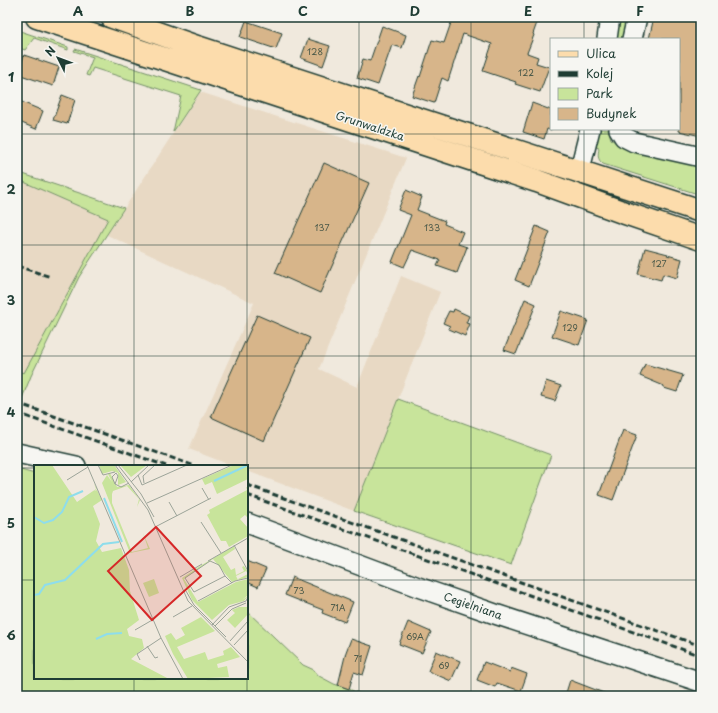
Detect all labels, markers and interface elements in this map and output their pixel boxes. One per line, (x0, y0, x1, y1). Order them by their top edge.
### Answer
text: A (73, 1, 83, 20)
text: B (186, 1, 195, 20)
text: C (298, 1, 308, 20)
text: D (410, 1, 420, 20)
text: E (524, 1, 532, 20)
text: F (636, 1, 644, 20)
north arrow (38, 38, 78, 78)
legend (550, 38, 680, 130)
text: N (41, 42, 60, 60)
house number: 128 (307, 44, 323, 58)
text: Ulica (586, 44, 616, 62)
text: Kolej (586, 64, 613, 82)
house number: 122 (518, 65, 534, 79)
text: 1 (8, 67, 14, 86)
text: Park (586, 84, 613, 102)
text: Budynek (586, 104, 636, 122)
street label: Grunwaldzka (333, 106, 407, 145)
text: 2 (6, 179, 16, 198)
house number: 137 (315, 220, 329, 234)
house number: 133 (424, 220, 440, 234)
house number: 127 (651, 256, 667, 270)
text: 3 (7, 290, 16, 309)
house number: 129 (562, 320, 578, 334)
text: 4 (7, 402, 16, 421)
inset map (34, 465, 248, 679)
text: 5 (7, 513, 15, 532)
house number: 73 (294, 583, 304, 597)
street label: Cegielniana (442, 588, 505, 624)
house number: 71A (330, 600, 346, 614)
text: 6 (6, 625, 16, 644)
house number: 69A (406, 629, 424, 643)
house number: 71 (354, 651, 362, 665)
house number: 69 (438, 658, 450, 672)

